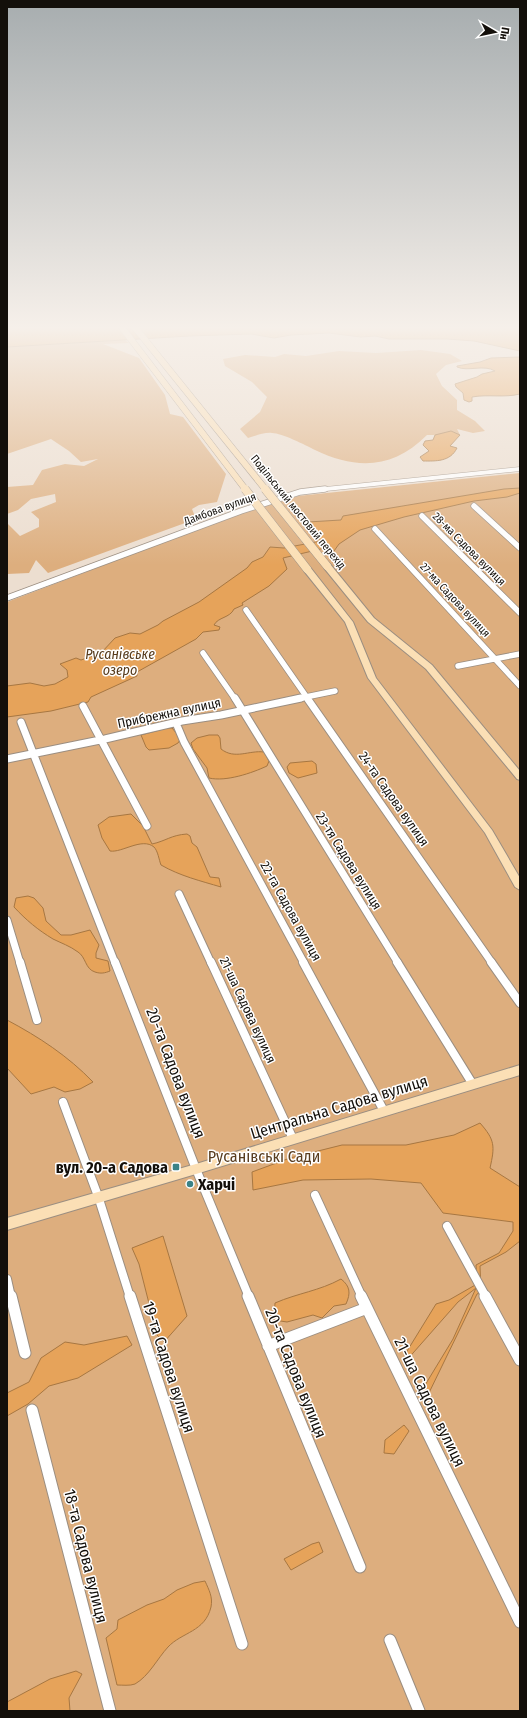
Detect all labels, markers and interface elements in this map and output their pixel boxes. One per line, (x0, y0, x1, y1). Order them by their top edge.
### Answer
north arrow (475, 12, 515, 52)
text: Пн (497, 26, 512, 41)
street label: Подільський мостовий перехід (248, 452, 348, 572)
street label: Дамбова вулиця (181, 490, 258, 528)
street label: 28-ма Садова вулиця (430, 510, 508, 588)
street label: 27-ма Садова вулиця (417, 560, 493, 640)
water label: Русанівське озеро (85, 646, 155, 679)
street label: Прибрежна вулиця (116, 695, 222, 731)
street label: 24-та Садова вулиця (356, 749, 432, 849)
street label: 23-тя Садова вулиця (313, 810, 385, 912)
street label: 22-га Садова вулиця (257, 859, 325, 963)
street label: 21-ша Садова вулиця (217, 955, 279, 1065)
street label: 20-та Садова вулиця (142, 1005, 210, 1141)
street label: Центральна Садова вулиця (248, 1071, 430, 1143)
park label: Русанівські Сади (208, 1147, 320, 1166)
place label: вул. 20-а Садова (56, 1158, 168, 1177)
marker: вул. 20-а Садова (171, 1162, 181, 1172)
place label: Харчі (197, 1175, 235, 1194)
marker: Харчі (185, 1179, 195, 1189)
street label: 19-та Садова вулиця (139, 1299, 199, 1435)
street label: 20-та Садова вулиця (261, 1305, 331, 1441)
street label: 21-ша Садова вулиця (390, 1334, 470, 1470)
street label: 18-та Садова вулиця (60, 1487, 112, 1625)

